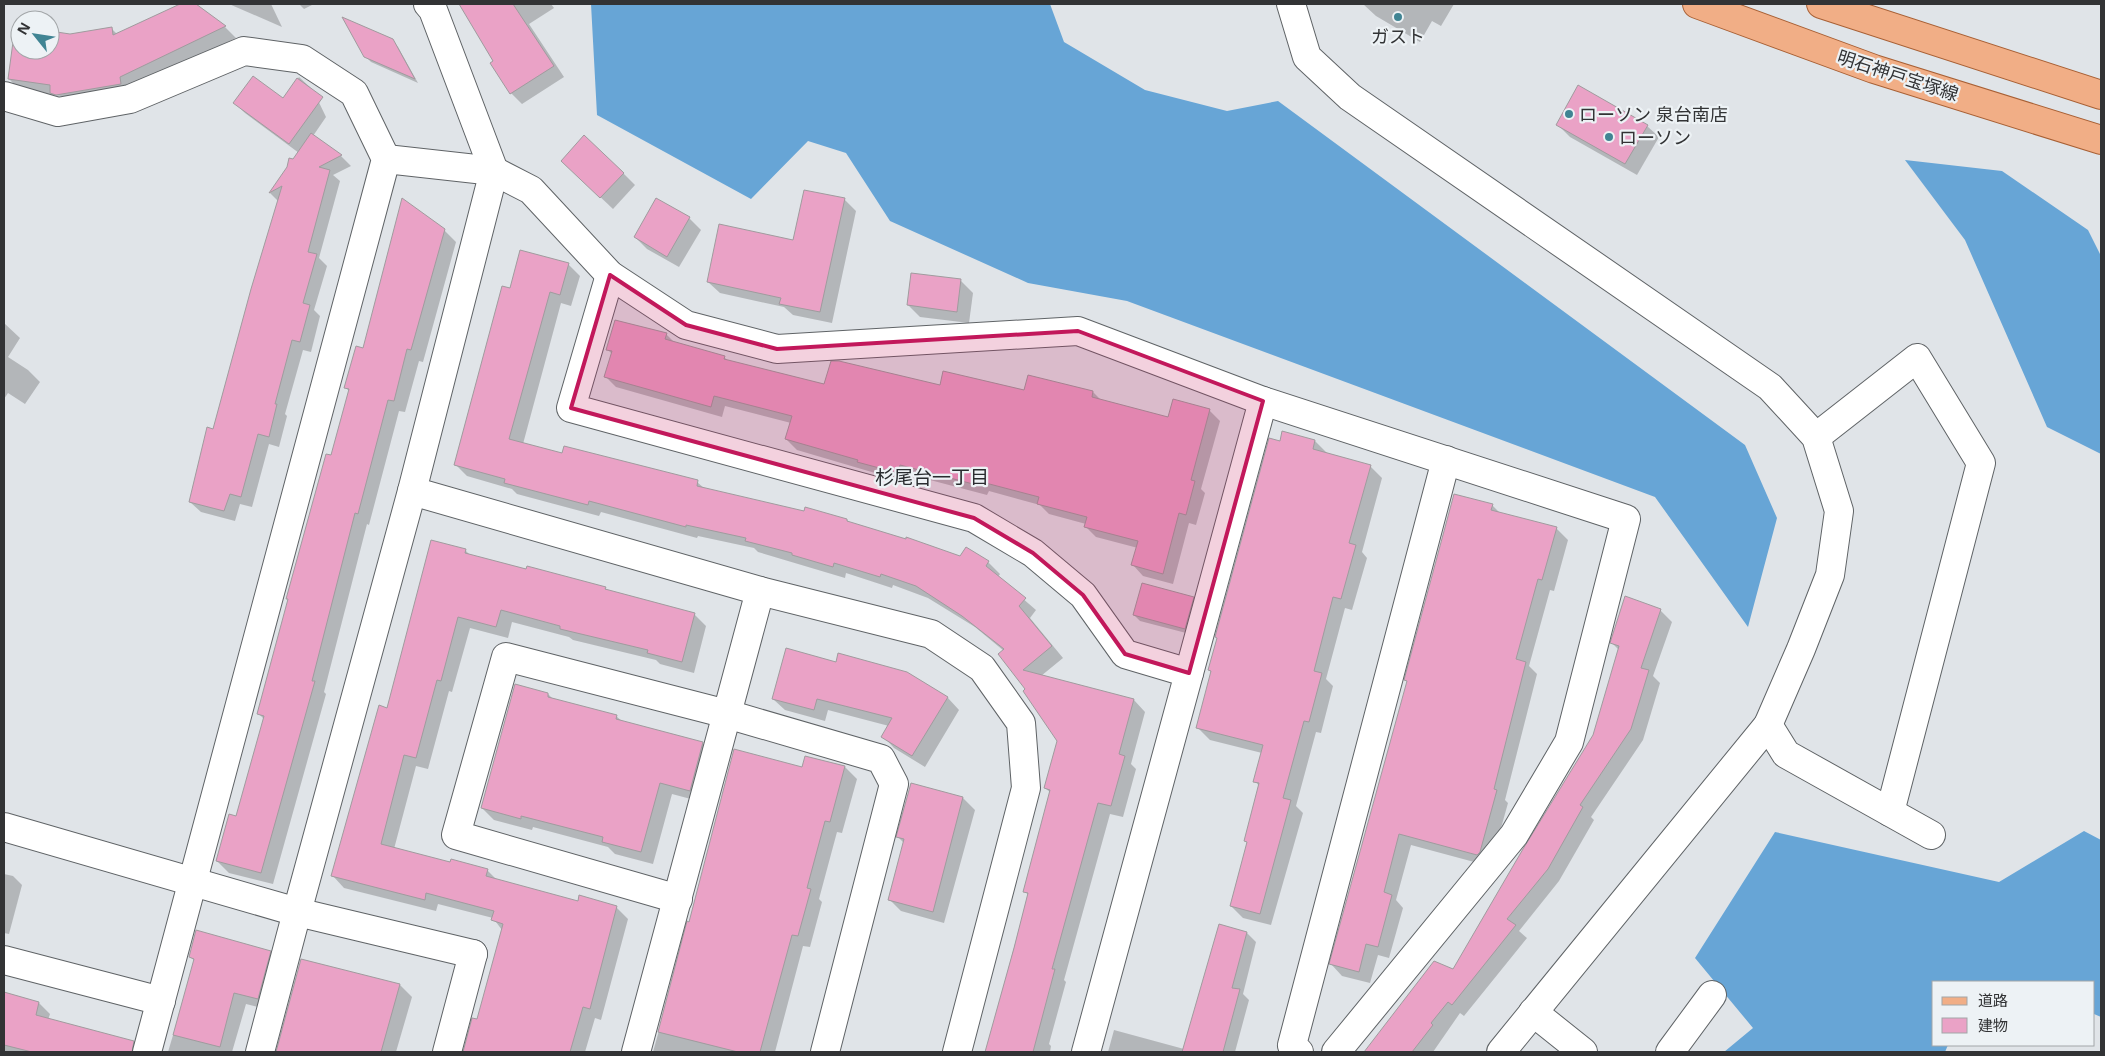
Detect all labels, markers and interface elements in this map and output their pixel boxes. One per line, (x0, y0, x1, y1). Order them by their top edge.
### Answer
north arrow (10, 10, 60, 60)
marker: ガスト (1392, 11, 1404, 23)
text: N (12, 19, 34, 38)
place label: ガスト (1371, 24, 1425, 48)
street label: 明石神戸宝塚線 (1834, 44, 1962, 106)
place label: ローソン 泉台南店 (1579, 102, 1728, 126)
marker: ローソン 泉台南店 (1563, 108, 1575, 120)
place label: ローソン (1619, 125, 1691, 149)
marker: ローソン (1603, 131, 1615, 143)
district label: 杉尾台一丁目 (875, 464, 989, 490)
legend (1932, 981, 2095, 1046)
text: 道路 (1978, 990, 2008, 1010)
text: 建物 (1978, 1015, 2008, 1035)

